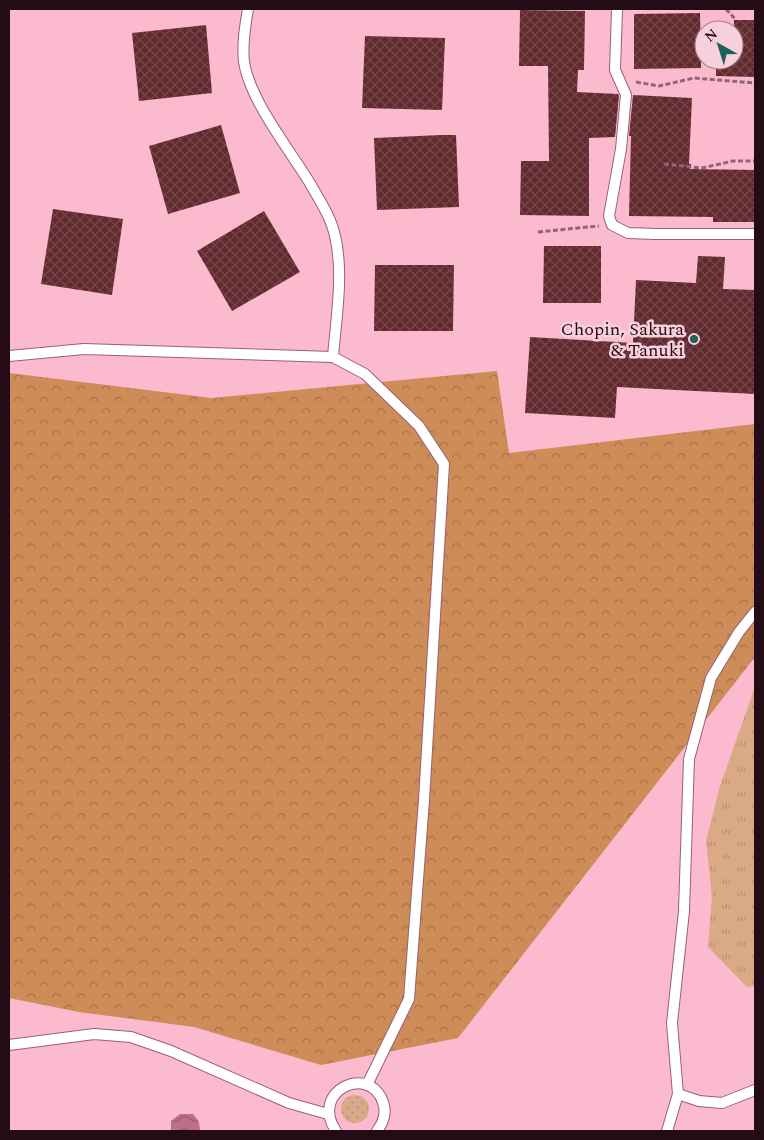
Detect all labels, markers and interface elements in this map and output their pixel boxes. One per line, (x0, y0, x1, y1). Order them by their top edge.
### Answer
north arrow (694, 20, 744, 70)
text: N (700, 24, 722, 47)
place label: Chopin, Sakura & Tanuki (561, 316, 684, 364)
marker: Chopin, Sakura & Tanuki (688, 333, 700, 345)

